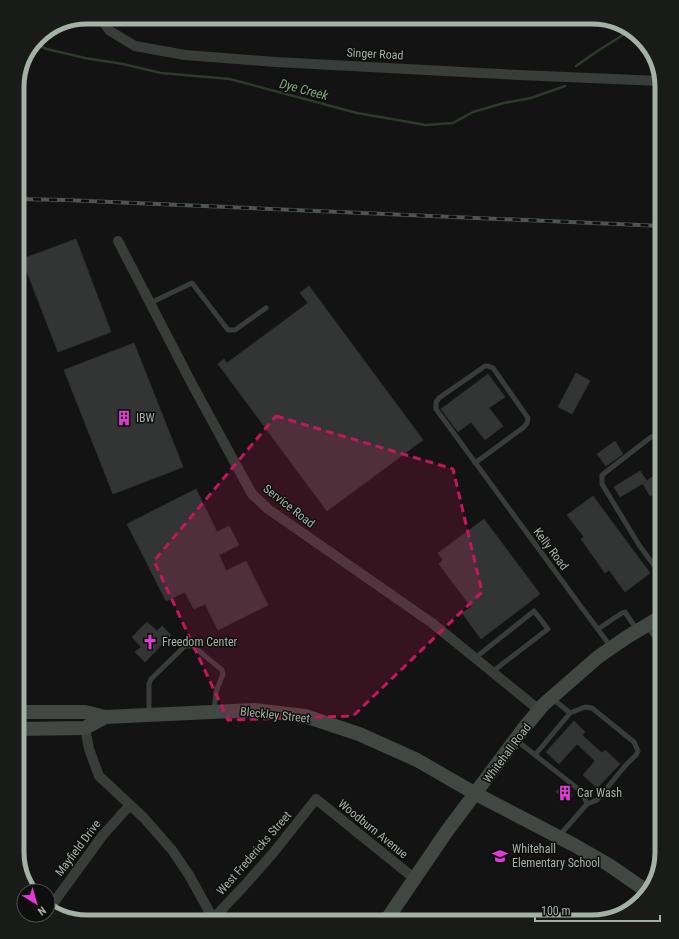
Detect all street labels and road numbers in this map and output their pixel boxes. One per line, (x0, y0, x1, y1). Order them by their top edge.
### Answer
street label: Singer Road (346, 46, 404, 62)
street label: Service Road (260, 482, 318, 530)
street label: Kelly Road (531, 525, 571, 573)
street label: Bleckley Street (239, 704, 311, 726)
street label: Whitehall Road (480, 720, 534, 785)
street label: Woodburn Avenue (335, 797, 411, 862)
street label: West Fredericks Street (214, 808, 294, 898)
street label: Mayfield Drive (52, 817, 104, 879)

